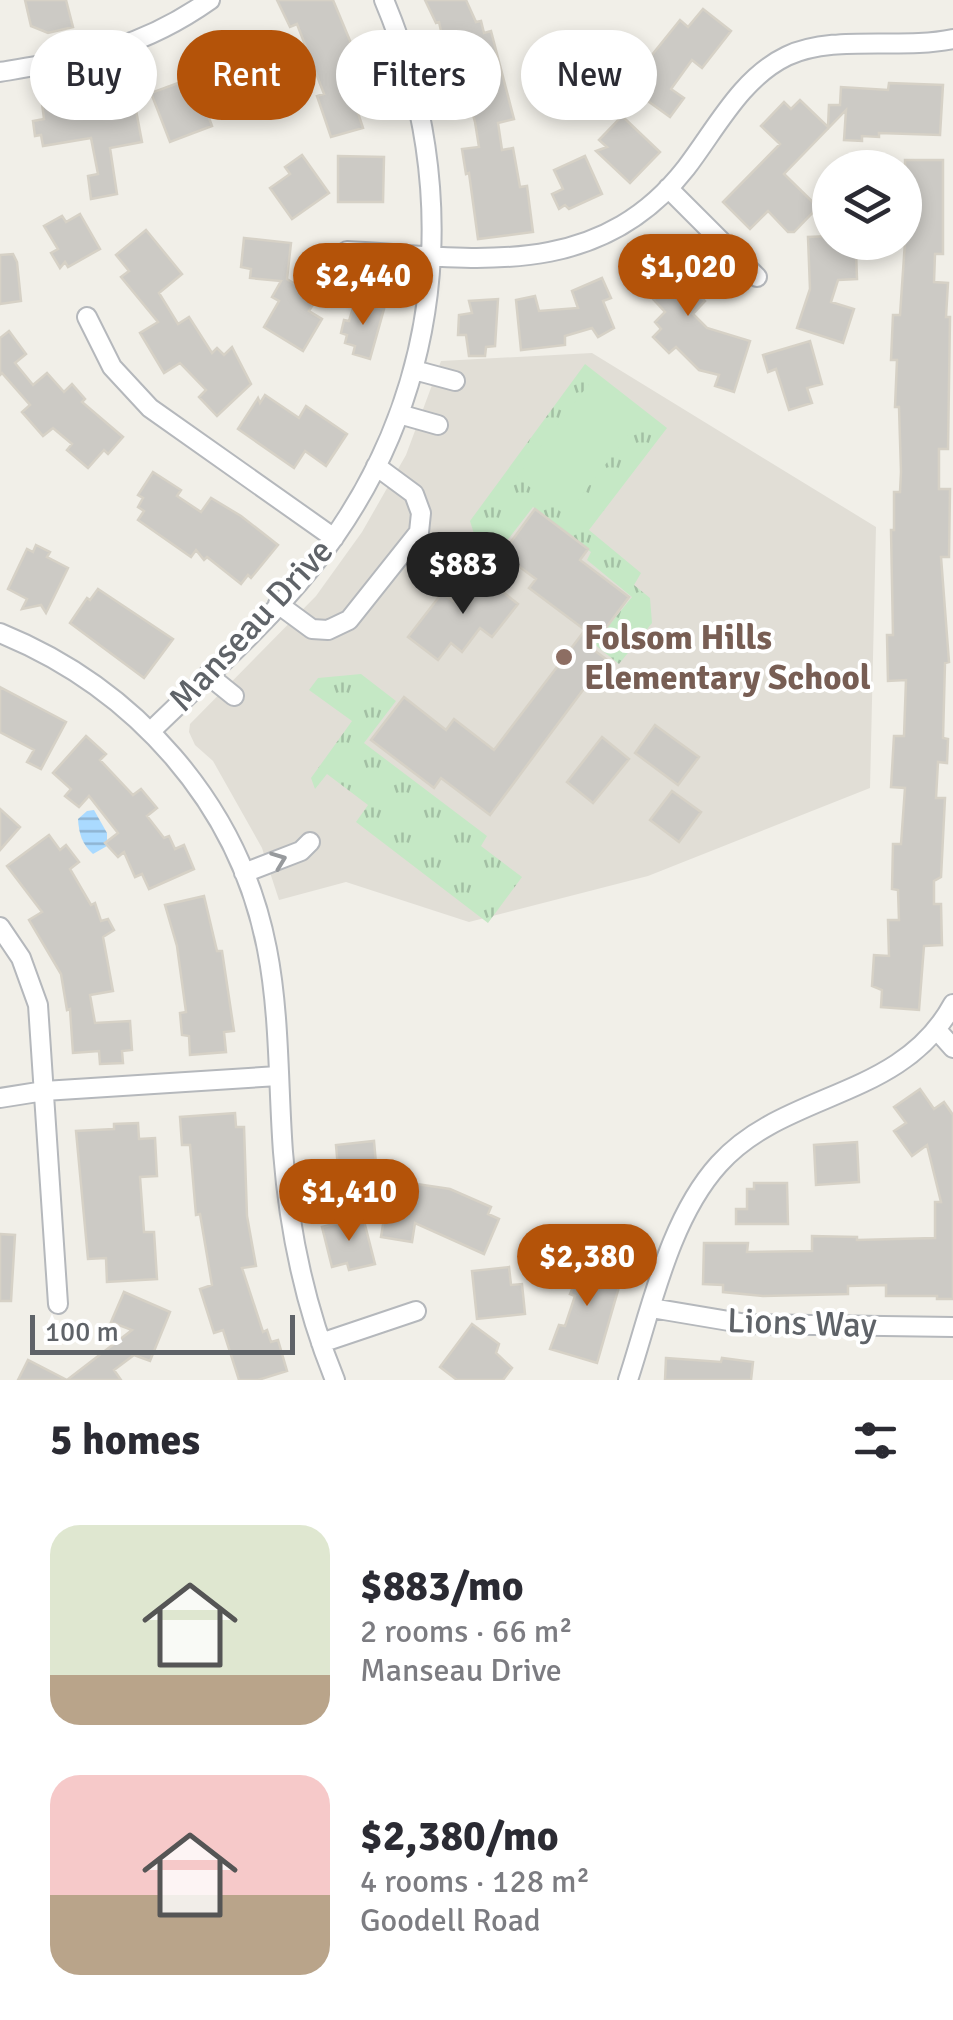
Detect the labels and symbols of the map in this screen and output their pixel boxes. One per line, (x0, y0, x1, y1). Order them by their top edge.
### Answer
pin: $1,020 (607, 234, 769, 319)
pin: $2,440 (282, 243, 444, 328)
street label: Manseau Drive (160, 530, 342, 720)
pin: $883 (404, 532, 522, 617)
place label: Folsom Hills Elementary School (584, 616, 871, 699)
marker: Folsom Hills Elementary School (553, 646, 575, 668)
one-way arrow (269, 851, 286, 872)
pin: $1,410 (268, 1159, 430, 1244)
pin: $2,380 (506, 1224, 668, 1309)
street label: Lions Way (727, 1299, 877, 1347)
scale bar (30, 1310, 295, 1354)

